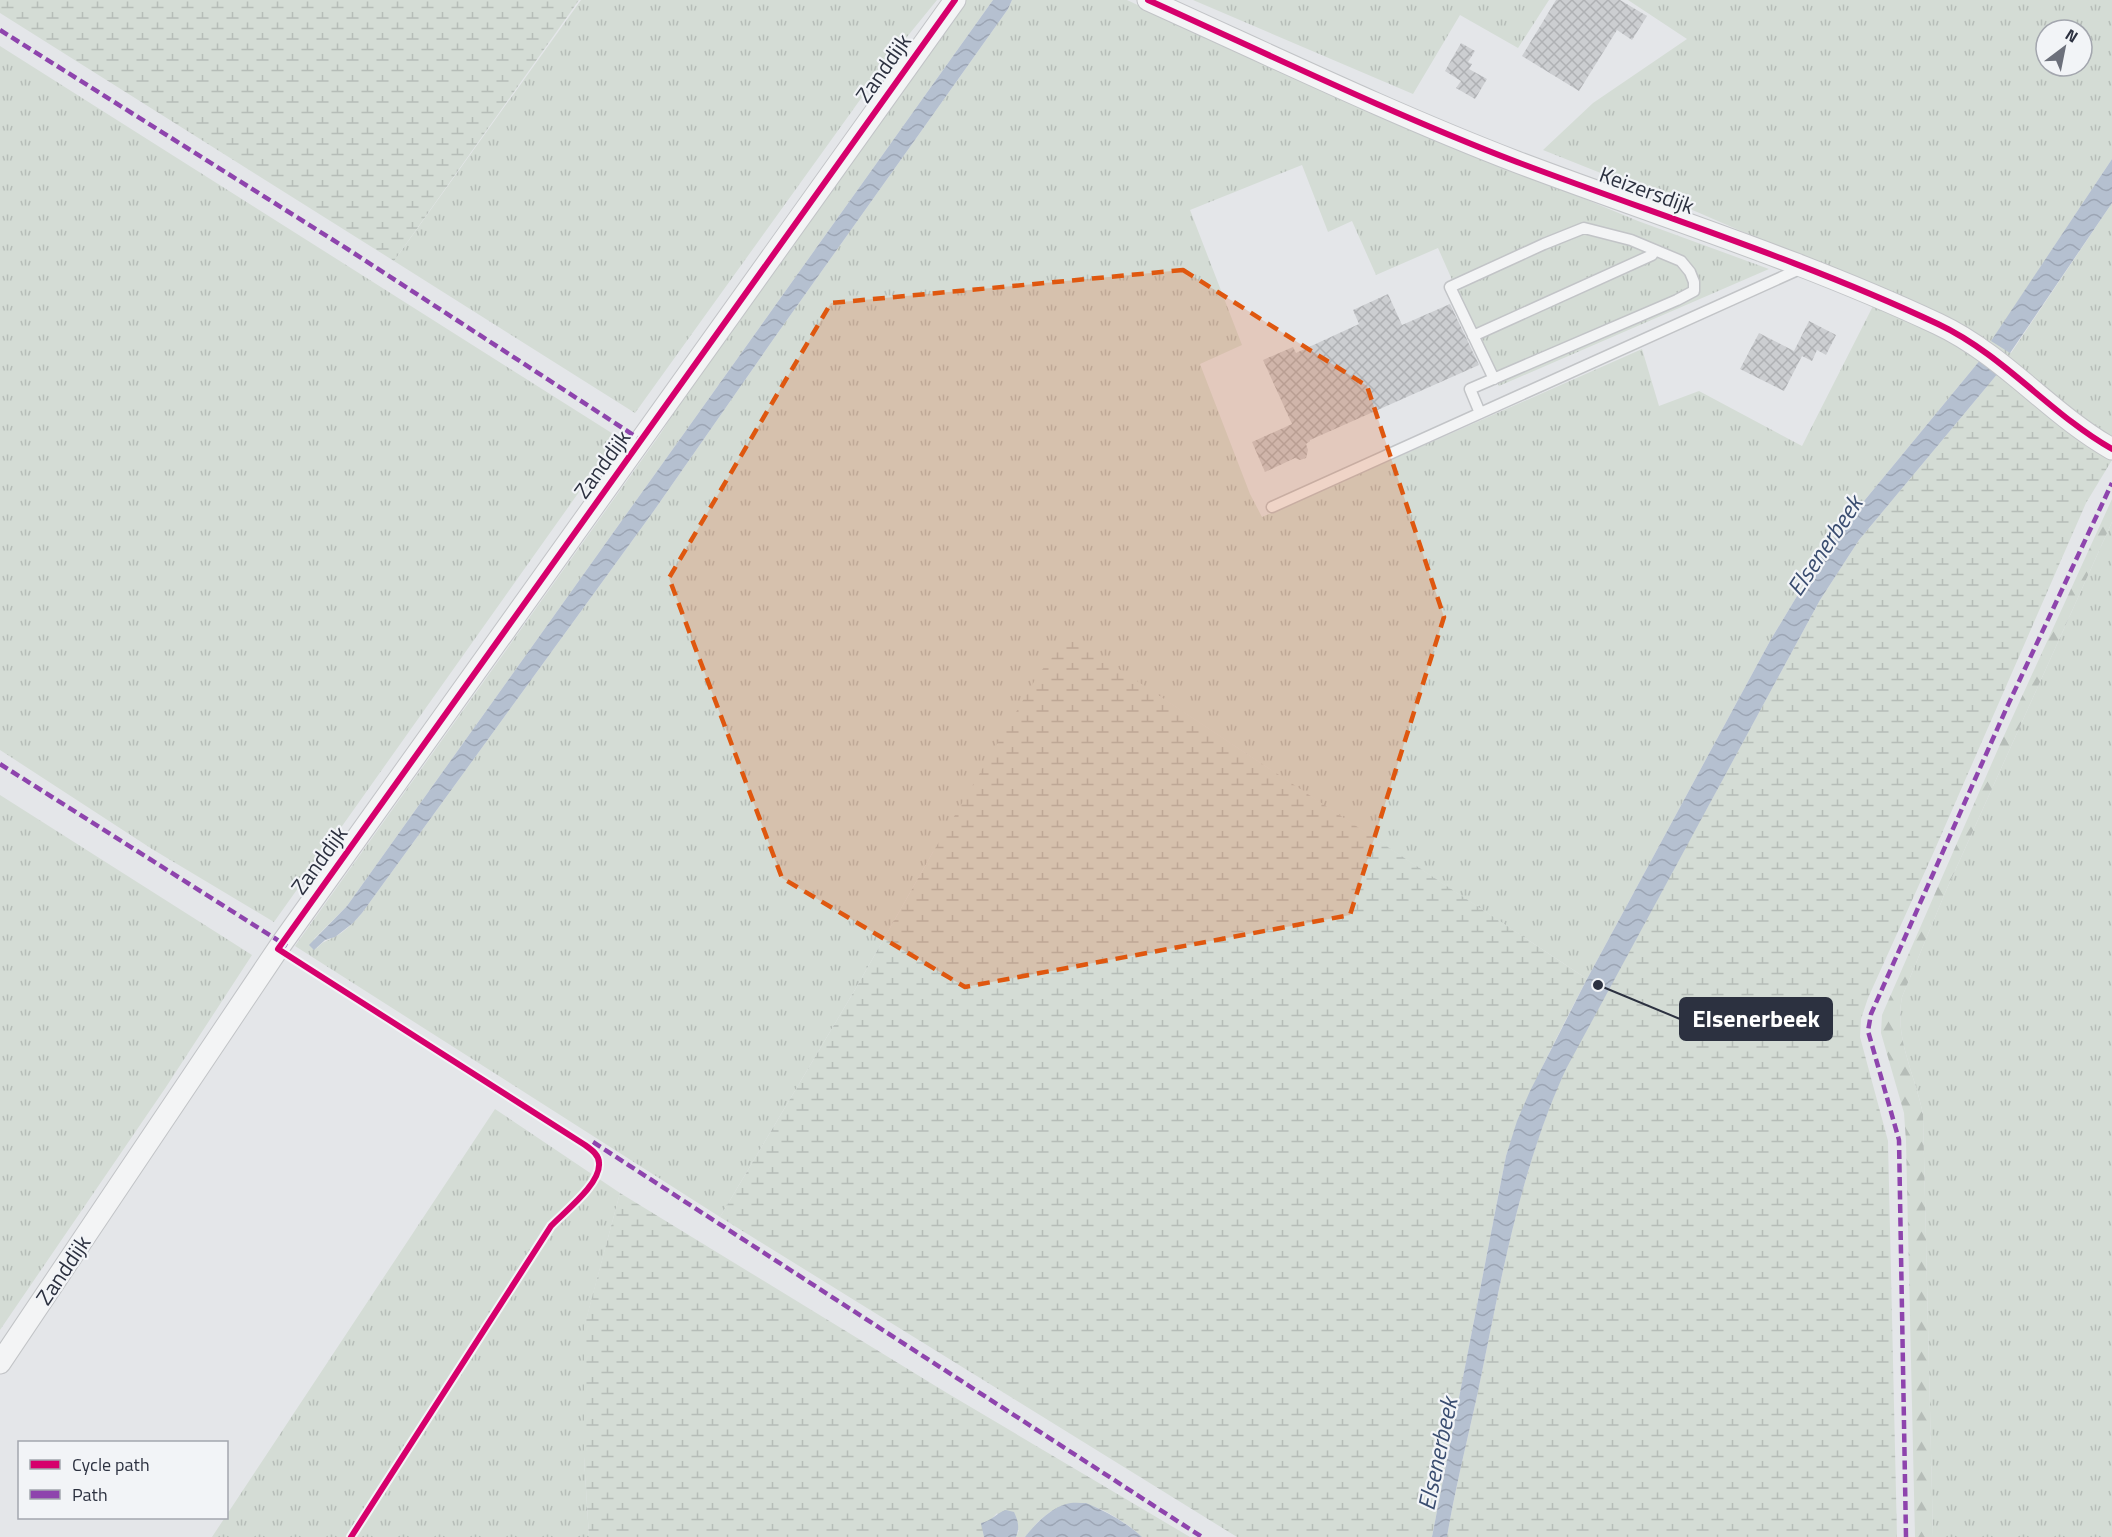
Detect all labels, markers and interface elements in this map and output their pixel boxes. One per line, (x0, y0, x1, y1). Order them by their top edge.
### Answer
north arrow (2034, 18, 2094, 78)
text: N (2061, 22, 2083, 48)
street label: Zanddijk (847, 26, 920, 110)
street label: Keizersdijk (1595, 157, 1700, 223)
street label: Zanddijk (565, 422, 639, 506)
water label: Elsenerbeek (1777, 485, 1873, 603)
street label: Zanddijk (282, 818, 356, 902)
callout: Elsenerbeek (1680, 998, 1832, 1040)
text: Elsenerbeek (1692, 1000, 1820, 1036)
street label: Zanddijk (27, 1228, 99, 1312)
water label: Elsenerbeek (1408, 1391, 1467, 1513)
legend (18, 1441, 228, 1519)
text: Cycle path (72, 1451, 150, 1478)
text: Path (72, 1481, 108, 1508)

